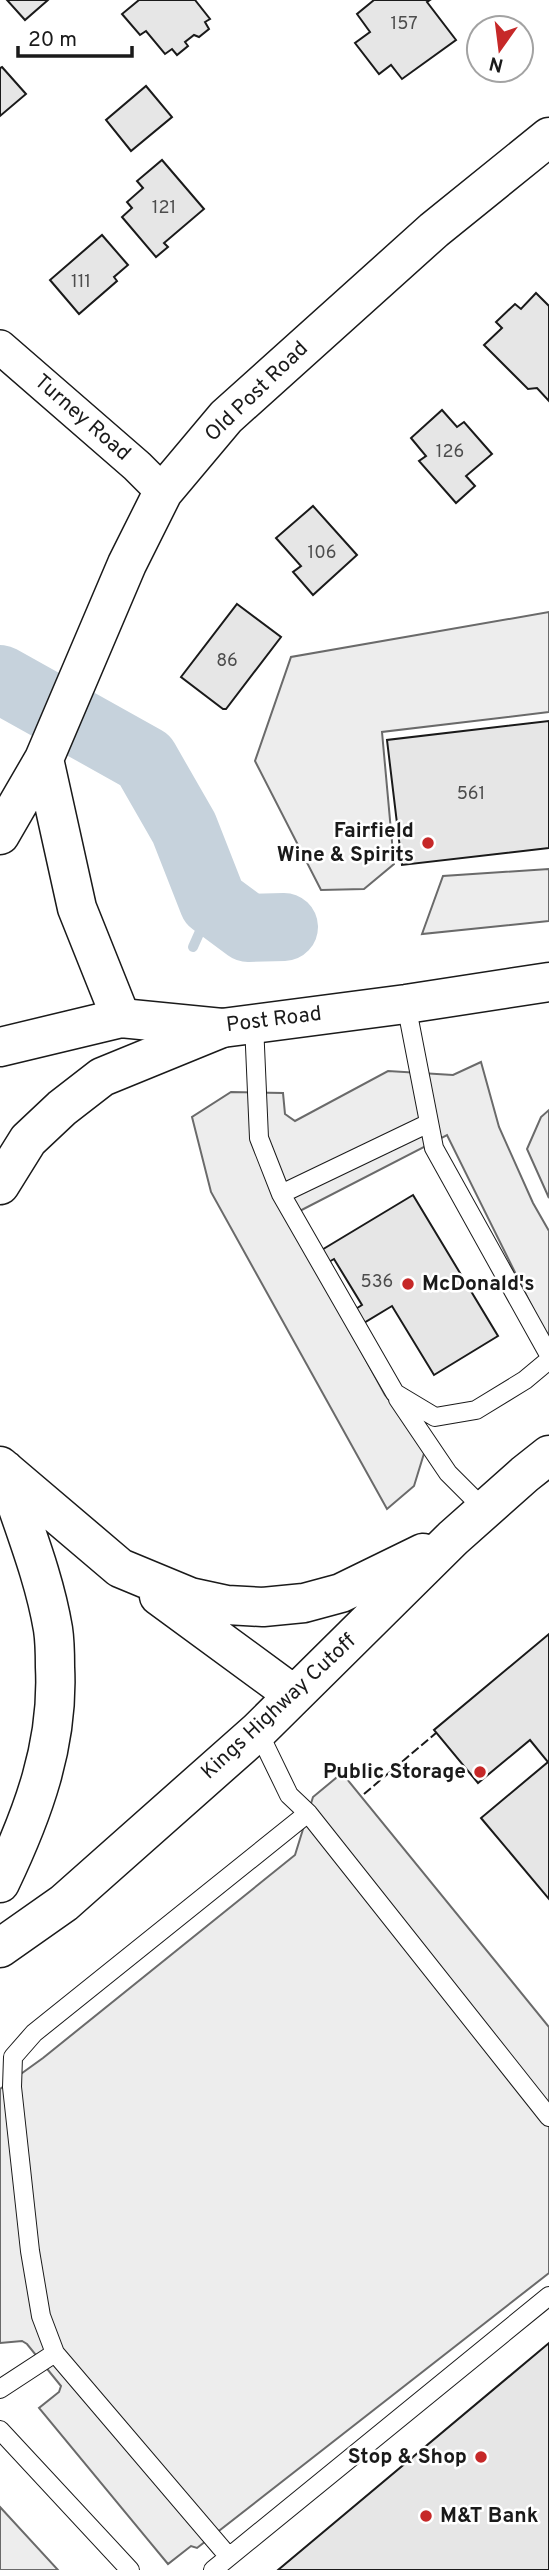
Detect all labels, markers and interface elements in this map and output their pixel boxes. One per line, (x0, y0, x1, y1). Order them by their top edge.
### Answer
house number: 157 (390, 13, 418, 36)
scale bar (18, 14, 131, 58)
north arrow (465, 14, 535, 84)
text: 20 m (28, 27, 77, 54)
text: N (487, 50, 506, 77)
house number: 121 (152, 197, 176, 220)
house number: 111 (71, 271, 91, 294)
street label: Old Post Road (200, 336, 314, 448)
street label: Turney Road (28, 369, 136, 467)
house number: 126 (436, 441, 464, 464)
house number: 106 (307, 542, 337, 565)
house number: 86 (216, 650, 238, 673)
house number: 561 (457, 783, 485, 806)
place label: Fairfield Wine & Spirits (277, 818, 414, 869)
marker: Fairfield Wine & Spirits (420, 835, 436, 851)
street label: Post Road (225, 1001, 323, 1039)
house number: 536 (361, 1271, 393, 1294)
place label: McDonald's (422, 1271, 535, 1298)
marker: McDonald's (400, 1276, 416, 1292)
street label: Kings Highway Cutoff (196, 1628, 362, 1786)
place label: Public Storage (323, 1759, 466, 1786)
marker: Public Storage (472, 1764, 488, 1780)
place label: Stop & Shop (348, 2444, 467, 2471)
marker: Stop & Shop (473, 2449, 489, 2465)
place label: M&T Bank (440, 2503, 539, 2530)
marker: M&T Bank (418, 2508, 434, 2524)

